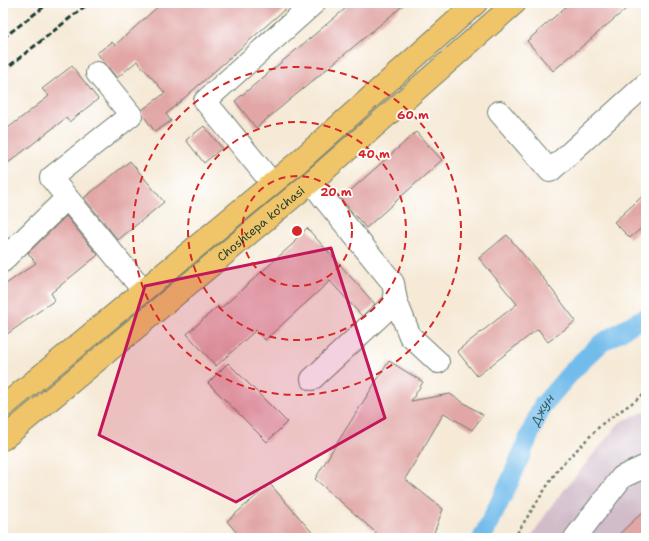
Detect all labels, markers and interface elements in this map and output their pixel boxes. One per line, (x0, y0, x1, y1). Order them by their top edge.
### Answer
text: 60 m (397, 107, 429, 123)
text: 40 m (358, 146, 390, 162)
street label: Choshtepa ko'chasi (214, 182, 308, 265)
text: 20 m (320, 184, 352, 200)
centre of rings (290, 224, 304, 238)
water label: Джун (526, 390, 558, 429)

